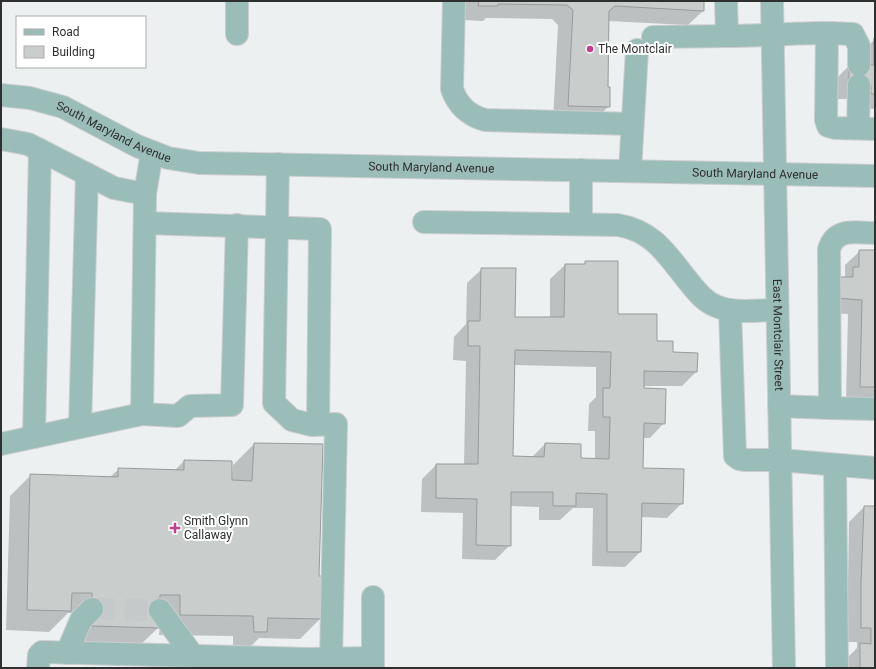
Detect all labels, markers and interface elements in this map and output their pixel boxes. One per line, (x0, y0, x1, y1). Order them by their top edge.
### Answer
legend (16, 16, 146, 68)
text: Road (52, 25, 80, 39)
place label: The Montclair (598, 42, 672, 56)
marker: The Montclair (585, 44, 595, 54)
text: Building (52, 45, 95, 59)
street label: South Maryland Avenue (55, 99, 173, 166)
street label: South Maryland Avenue (368, 159, 495, 176)
street label: South Maryland Avenue (692, 165, 818, 182)
street label: East Montclair Street (770, 279, 786, 391)
place label: Smith Glynn Callaway (184, 514, 248, 542)
marker: Smith Glynn Callaway (169, 522, 181, 534)

